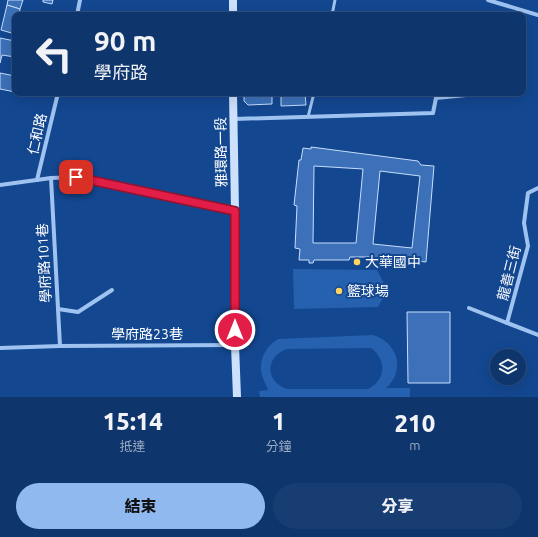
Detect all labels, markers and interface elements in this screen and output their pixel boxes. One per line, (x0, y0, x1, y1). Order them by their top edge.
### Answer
text: 90 m (94, 25, 156, 56)
icon: left (28, 28, 80, 80)
text: 學府路 (94, 62, 148, 82)
street label: 仁和路 (24, 112, 50, 156)
street label: 雅環路一段 (212, 117, 230, 187)
pin (59, 160, 93, 194)
icon: arrive (65, 166, 87, 188)
street label: 學府路101巷 (34, 223, 54, 303)
street label: 龍善三街 (494, 244, 524, 302)
place label: 大華國中 (365, 254, 421, 270)
marker: 大華國中 (352, 257, 362, 267)
place label: 籃球場 (347, 283, 389, 299)
marker: 籃球場 (334, 286, 344, 296)
position arrow (214, 309, 256, 351)
street label: 學府路23巷 (111, 326, 183, 342)
map controls (490, 349, 526, 385)
button: layers (490, 349, 526, 385)
text: 15:14 (103, 408, 163, 435)
text: 1 (272, 408, 286, 435)
text: 210 (395, 410, 435, 437)
text: m (409, 438, 420, 452)
text: 抵達 (120, 439, 146, 453)
text: 分鐘 (266, 439, 292, 453)
button: 結束 (16, 483, 265, 529)
button: 分享 (273, 483, 522, 529)

